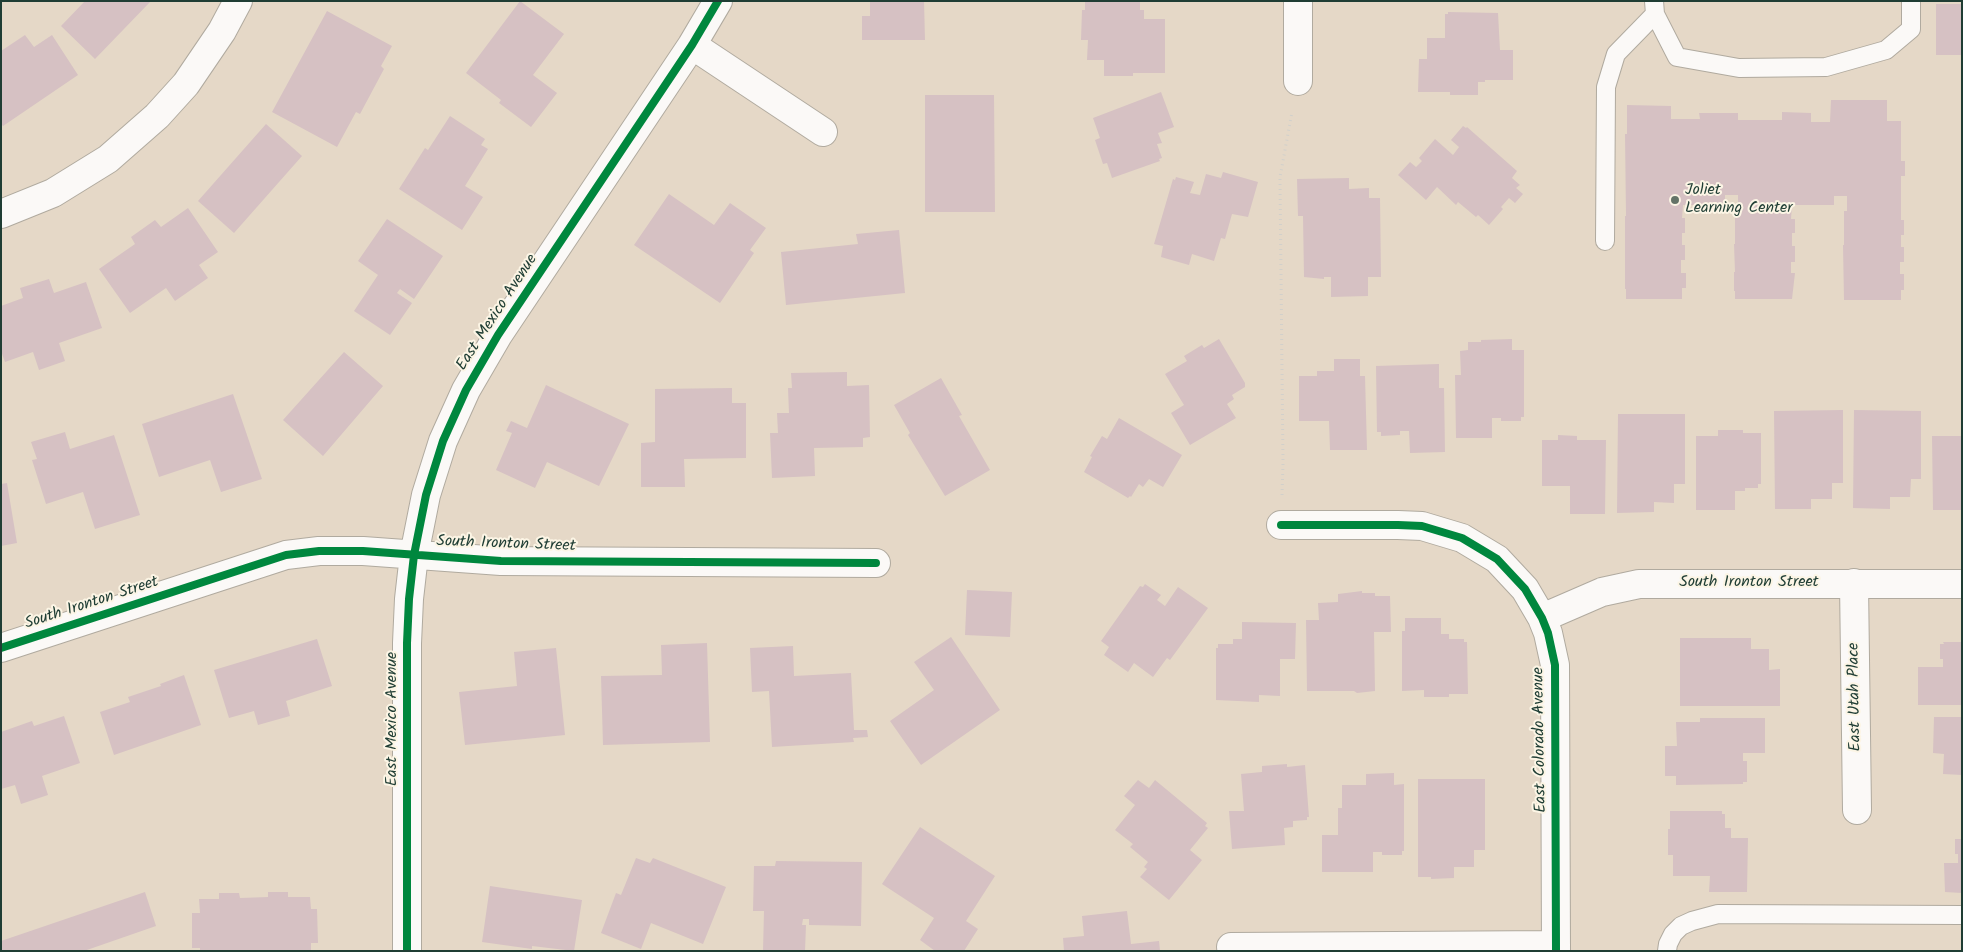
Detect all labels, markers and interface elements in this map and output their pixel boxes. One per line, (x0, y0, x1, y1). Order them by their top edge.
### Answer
place label: Joliet Learning Center (1685, 181, 1793, 219)
marker: Joliet Learning Center (1669, 194, 1681, 206)
street label: East Mexico Avenue (453, 251, 543, 375)
street label: South Ironton Street (436, 533, 576, 557)
street label: South Ironton Street (23, 573, 161, 635)
street label: South Ironton Street (1679, 573, 1819, 593)
street label: East Utah Place (1845, 642, 1867, 752)
street label: East Mexico Avenue (383, 652, 403, 786)
street label: East Colorado Avenue (1530, 667, 1552, 813)

